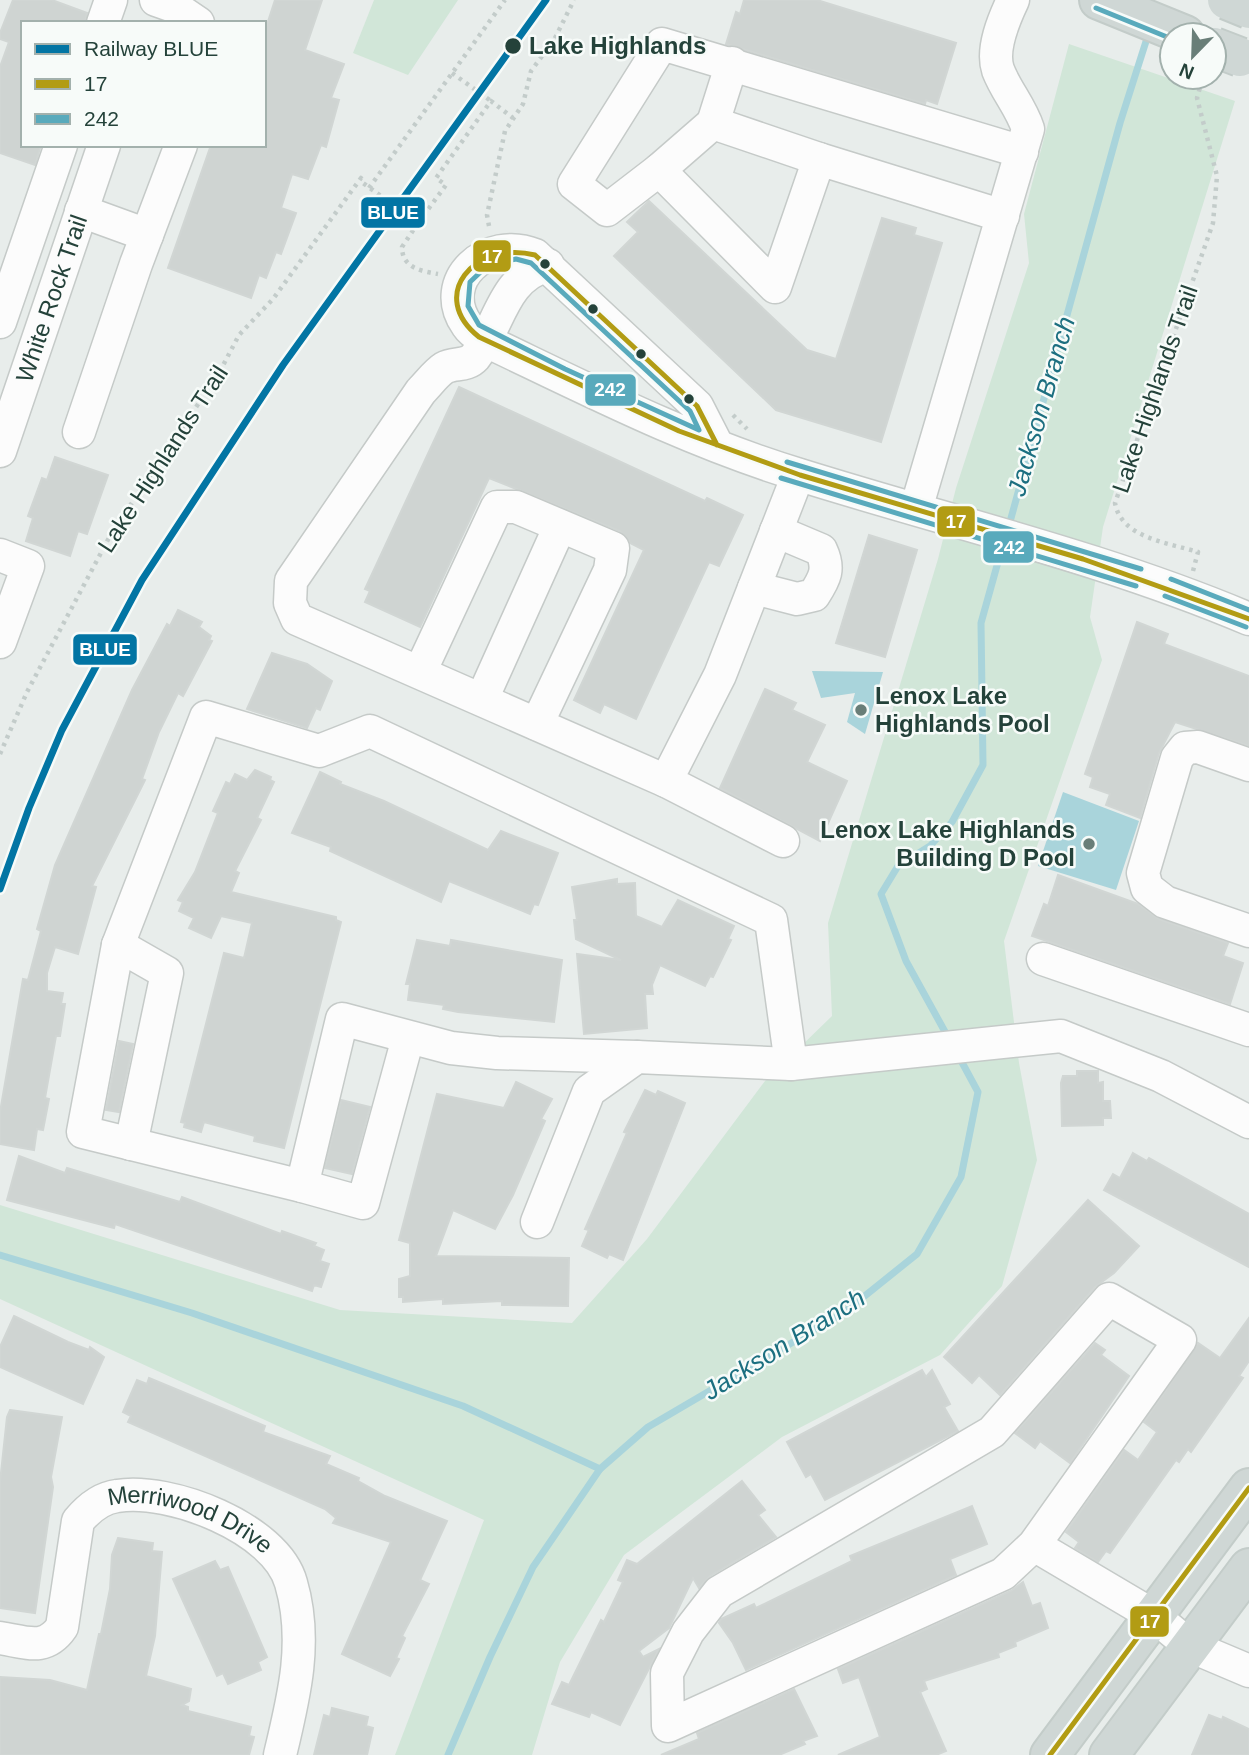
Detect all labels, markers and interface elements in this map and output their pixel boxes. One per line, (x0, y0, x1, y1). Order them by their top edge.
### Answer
legend (21, 21, 266, 147)
north arrow (1158, 21, 1228, 91)
place label: Lake Highlands (529, 32, 706, 59)
marker: Lake Highlands (503, 36, 523, 56)
text: Railway BLUE (84, 37, 218, 60)
text: N (1176, 59, 1197, 84)
text: 17 (84, 72, 107, 95)
text: 242 (84, 107, 119, 130)
line badge: BLUE (360, 196, 426, 229)
text: BLUE (367, 202, 419, 223)
street label: White Rock Trail (10, 211, 92, 386)
line badge: 17 (472, 239, 512, 273)
text: 17 (481, 246, 503, 267)
unlabelled marker (538, 257, 552, 271)
street label: Lake Highlands Trail (1106, 282, 1203, 496)
unlabelled marker (586, 302, 600, 316)
water label: Jackson Branch (1001, 313, 1081, 500)
unlabelled marker (634, 347, 648, 361)
street label: Lake Highlands Trail (92, 360, 233, 557)
line badge: 242 (584, 373, 637, 407)
text: 242 (594, 379, 626, 400)
unlabelled marker (682, 392, 696, 406)
line badge: 17 (936, 505, 976, 538)
text: 17 (945, 511, 967, 532)
line badge: 242 (982, 530, 1035, 564)
text: 242 (993, 537, 1025, 558)
line badge: BLUE (72, 633, 138, 666)
text: BLUE (79, 639, 131, 660)
place label: Lenox Lake Highlands Pool (875, 682, 1050, 737)
marker: Lenox Lake Highlands Pool (853, 702, 869, 718)
place label: Lenox Lake Highlands Building D Pool (820, 816, 1075, 871)
marker: Lenox Lake Highlands Building D Pool (1081, 836, 1097, 852)
water label: Jackson Branch (697, 1282, 870, 1406)
street label: Merriwood Drive (105, 1480, 278, 1559)
line badge: 17 (1129, 1605, 1170, 1638)
text: 17 (1139, 1611, 1161, 1632)

